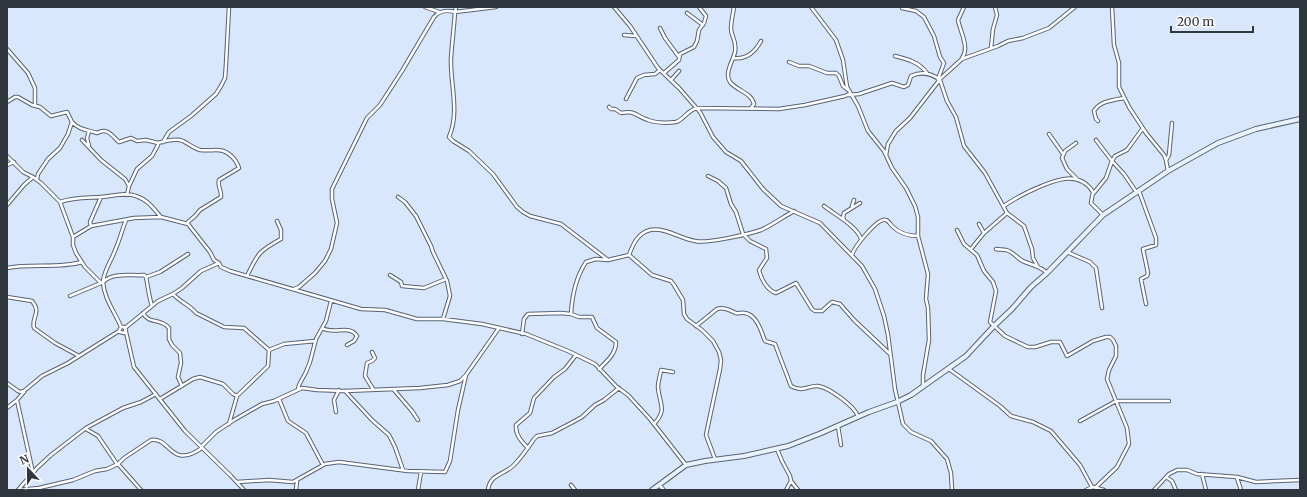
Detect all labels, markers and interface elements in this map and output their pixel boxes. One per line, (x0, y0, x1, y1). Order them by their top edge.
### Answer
scale bar (1171, 8, 1253, 34)
text: 200 m (1177, 14, 1214, 29)
north arrow (8, 449, 48, 489)
text: N (18, 451, 31, 468)

